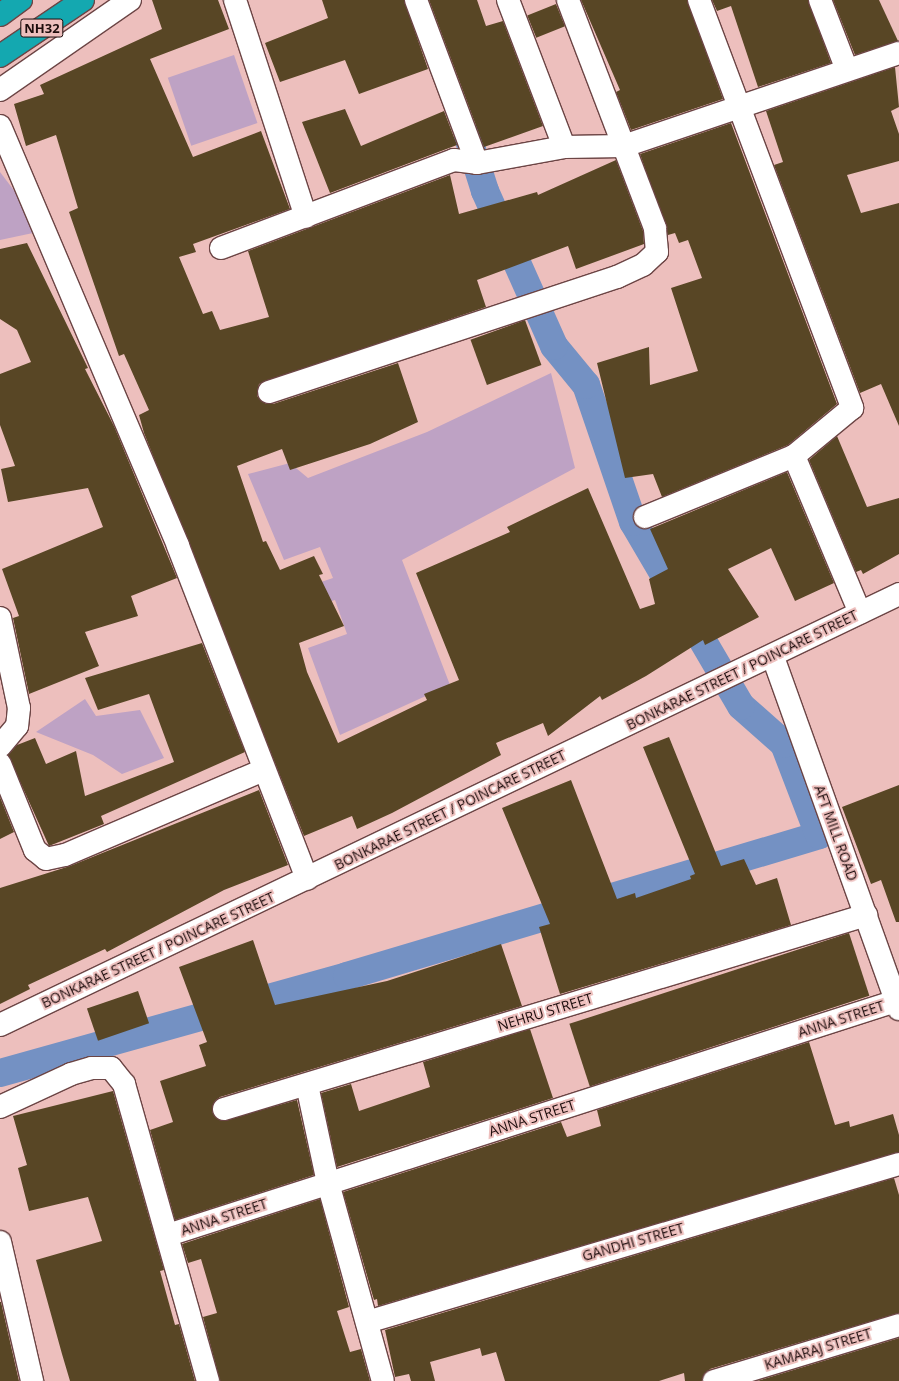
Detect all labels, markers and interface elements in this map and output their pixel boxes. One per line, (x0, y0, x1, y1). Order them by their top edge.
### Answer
road number: NH32 (20, 17, 64, 39)
street label: BONKARAE STREET / POINCARE STREET (624, 606, 860, 734)
street label: BONKARAE STREET / POINCARE STREET (332, 746, 568, 874)
street label: AFT MILL ROAD (811, 783, 861, 883)
street label: BONKARAE STREET / POINCARE STREET (39, 888, 277, 1012)
street label: NEHRU STREET (495, 990, 595, 1034)
street label: ANNA STREET (796, 997, 886, 1041)
street label: ANNA STREET (487, 1096, 577, 1140)
street label: ANNA STREET (179, 1195, 269, 1239)
street label: GANDHI STREET (580, 1219, 686, 1265)
street label: KAMARAJ STREET (762, 1325, 874, 1373)

